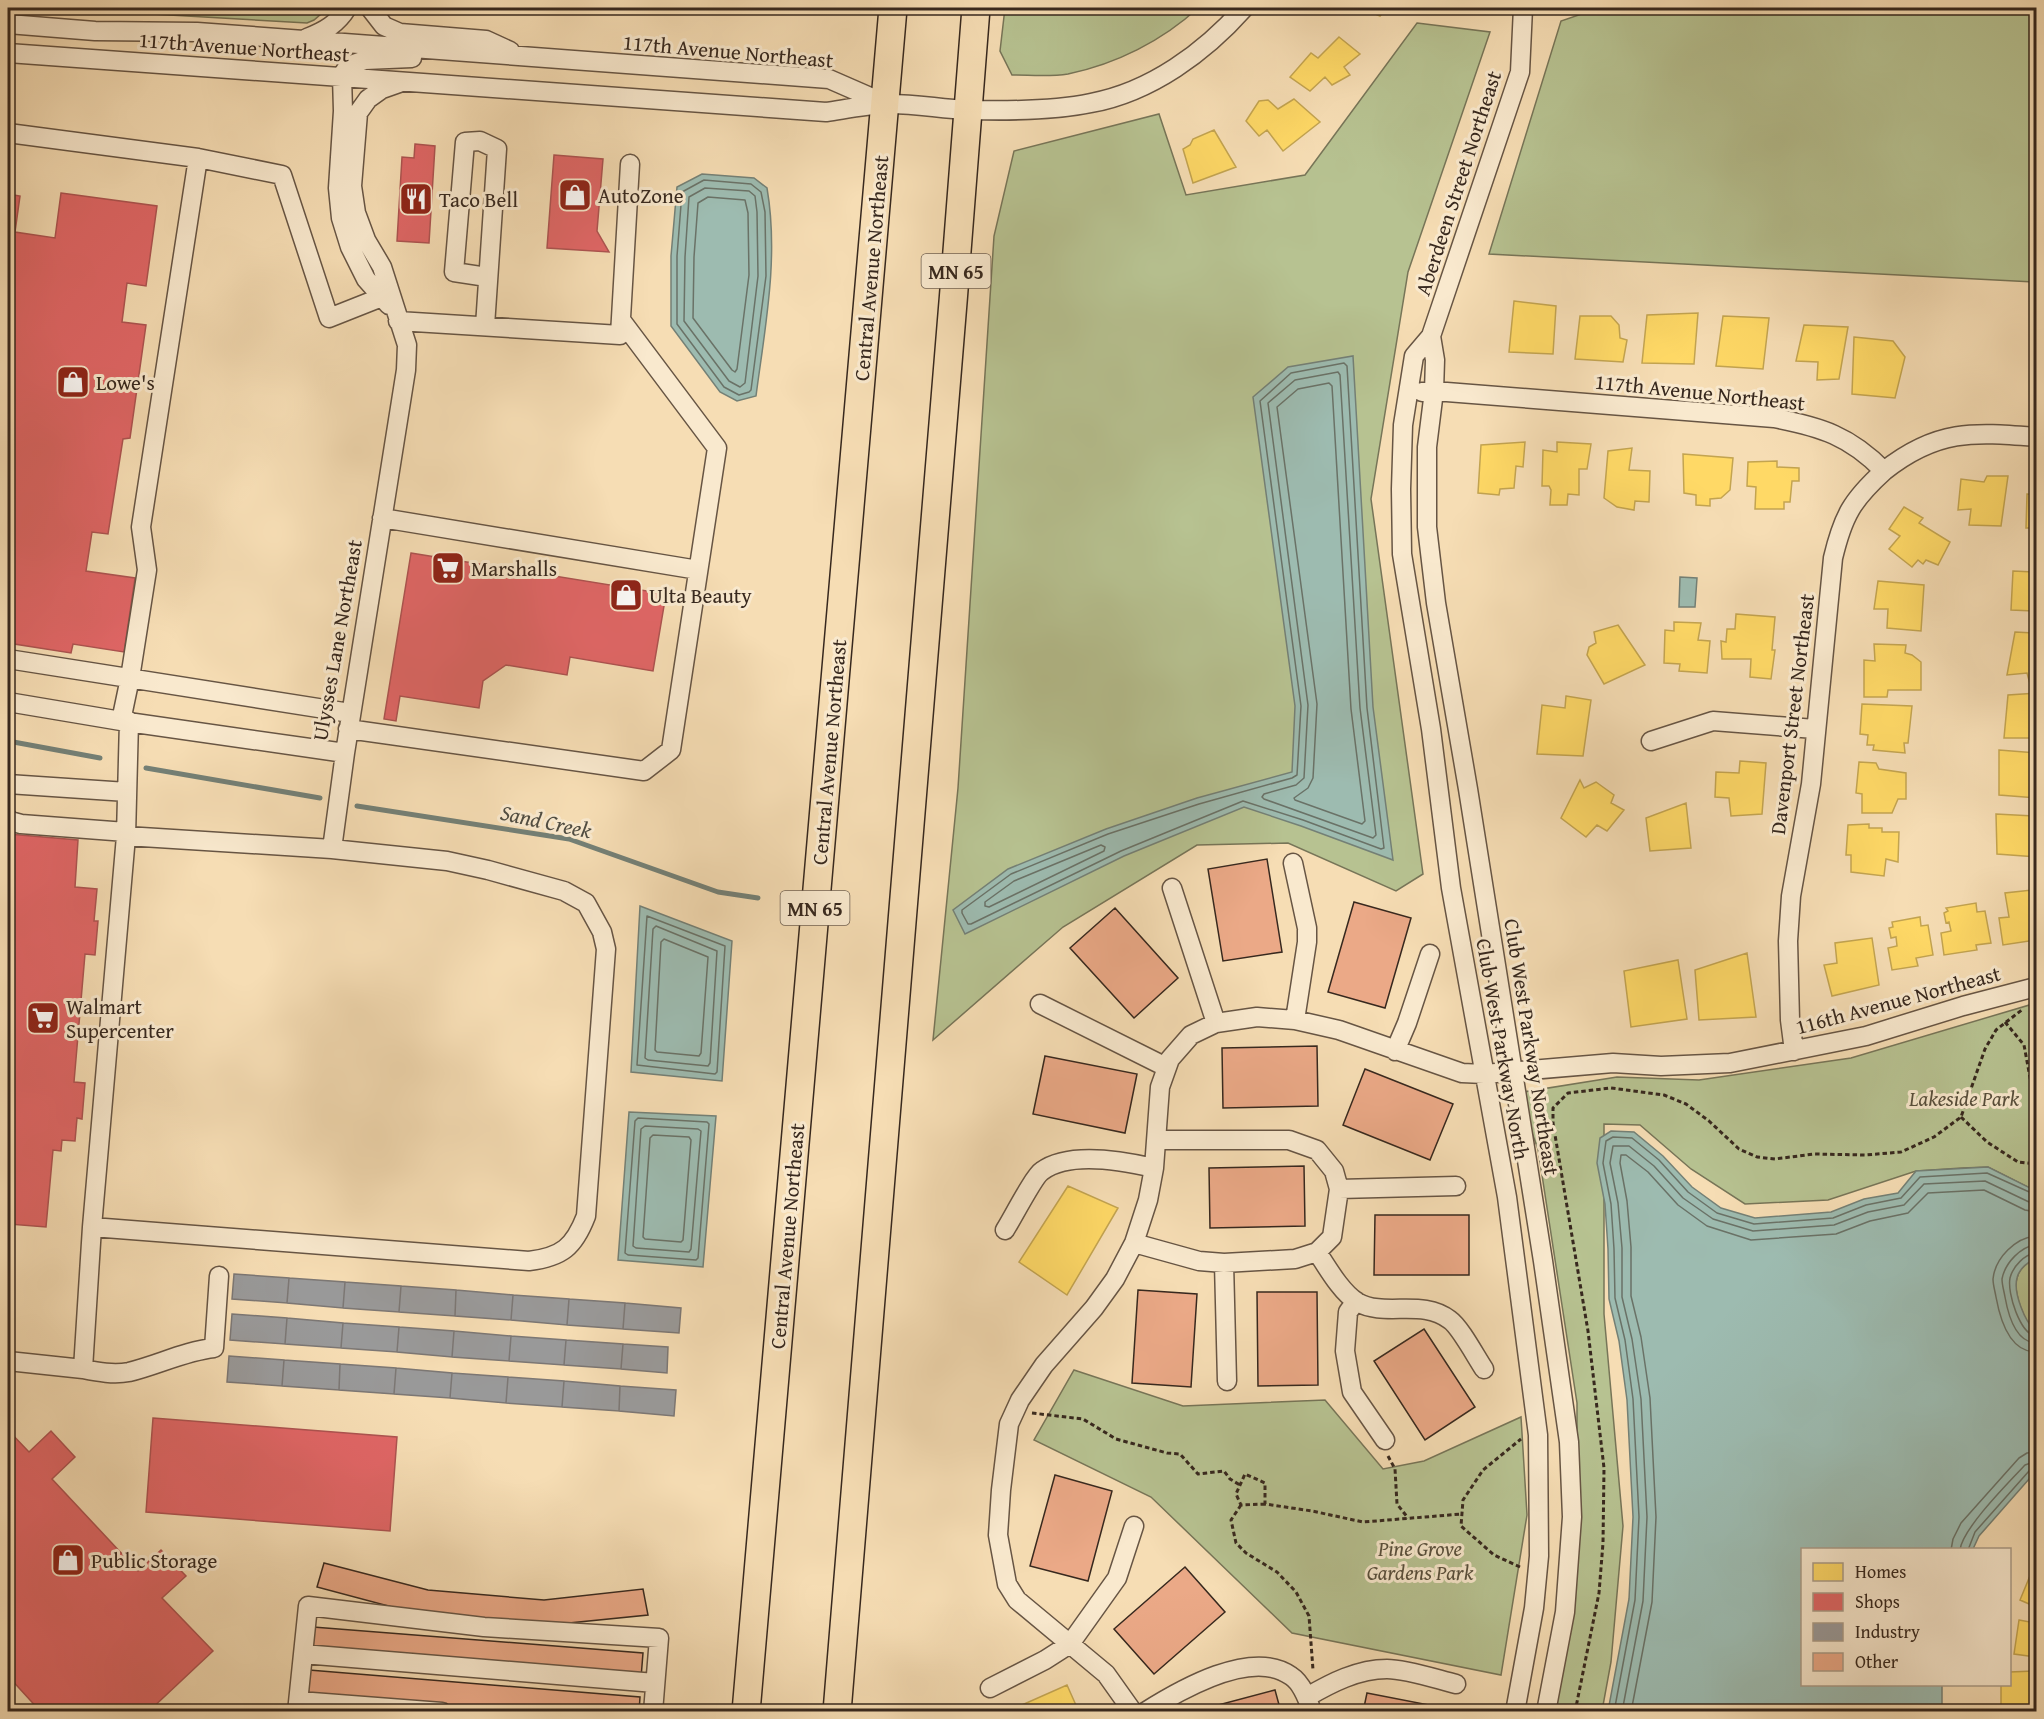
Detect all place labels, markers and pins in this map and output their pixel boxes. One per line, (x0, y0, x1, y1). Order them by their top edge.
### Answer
shop icon: AutoZone (557, 177, 593, 213)
place label: AutoZone (598, 180, 684, 211)
restaurant icon: Taco Bell (398, 181, 434, 217)
place label: Taco Bell (439, 184, 518, 215)
shop icon: Lowe's (55, 364, 91, 400)
place label: Lowe's (96, 367, 155, 398)
supermarket icon: Marshalls (430, 550, 466, 586)
place label: Marshalls (471, 553, 557, 584)
shop icon: Ulta Beauty (608, 577, 644, 613)
place label: Ulta Beauty (649, 580, 752, 611)
place label: Walmart Supercenter (66, 991, 174, 1046)
supermarket icon: Walmart Supercenter (25, 1000, 61, 1036)
shop icon: Public Storage (50, 1542, 86, 1578)
place label: Public Storage (91, 1545, 217, 1576)

